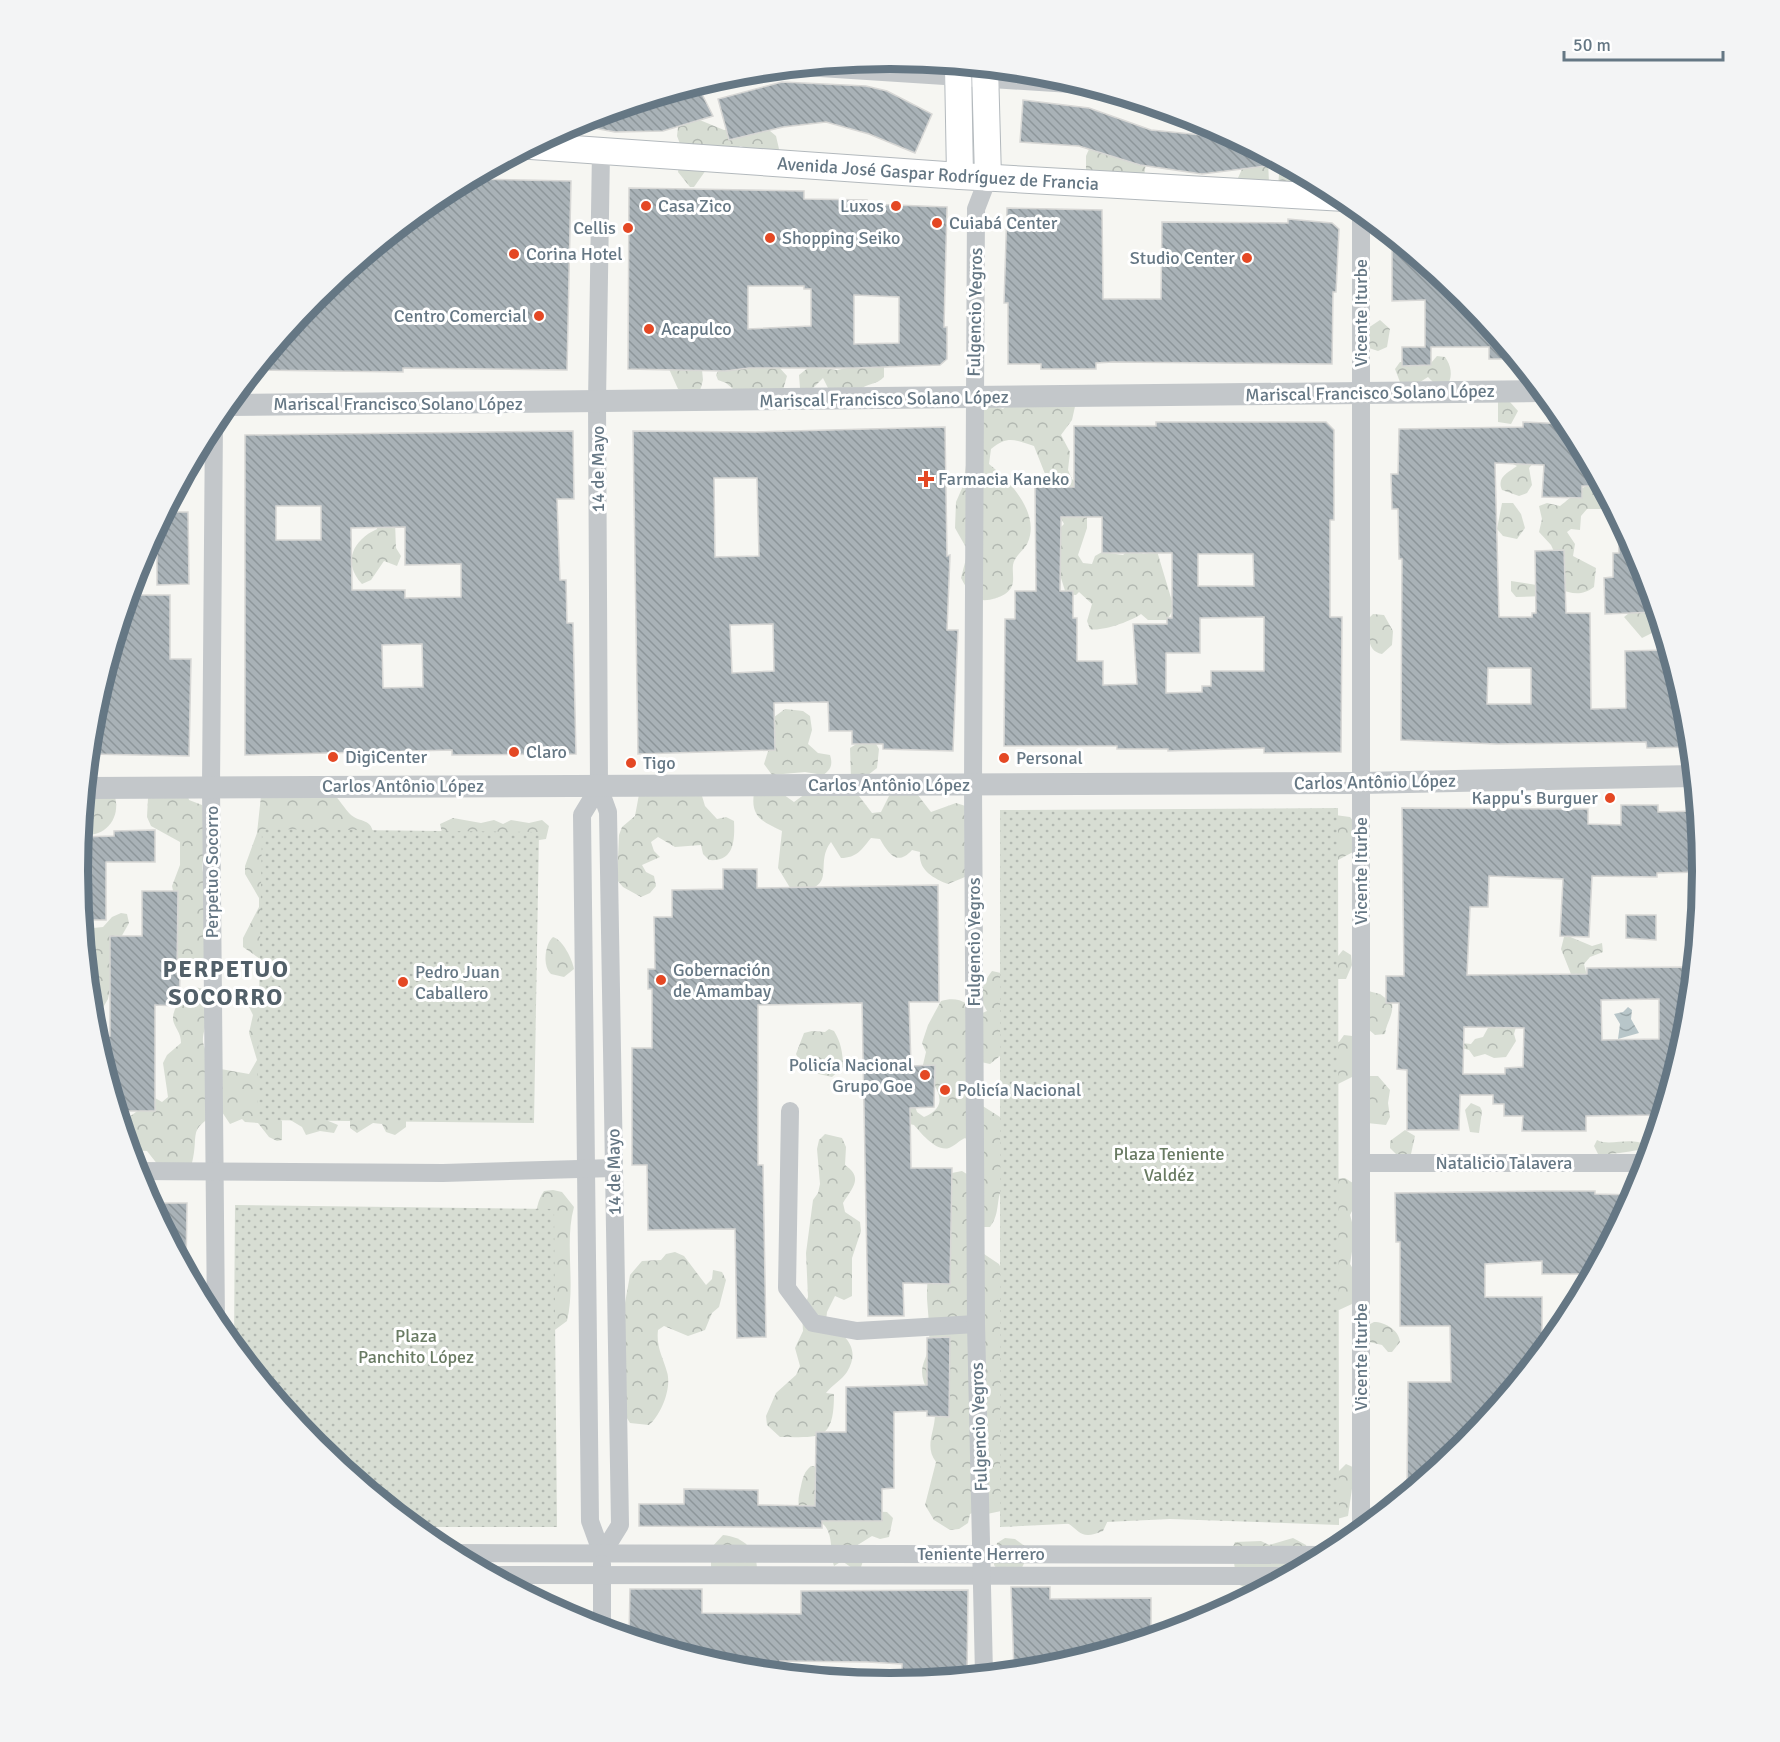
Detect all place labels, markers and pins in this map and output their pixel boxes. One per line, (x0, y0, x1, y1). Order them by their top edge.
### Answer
place label: Casa Zico (658, 195, 732, 217)
place label: Luxos (840, 195, 884, 217)
marker: Casa Zico (639, 199, 653, 213)
marker: Luxos (889, 199, 903, 213)
place label: Cuiabá Center (949, 212, 1058, 234)
marker: Cuiabá Center (930, 216, 944, 230)
place label: Cellis (573, 217, 616, 239)
marker: Cellis (621, 221, 635, 235)
place label: Shopping Seiko (782, 227, 900, 249)
marker: Shopping Seiko (763, 231, 777, 245)
place label: Corina Hotel (526, 243, 623, 265)
marker: Corina Hotel (507, 247, 521, 261)
place label: Studio Center (1130, 247, 1235, 269)
marker: Studio Center (1240, 251, 1254, 265)
place label: Centro Comercial (394, 305, 527, 327)
marker: Centro Comercial (532, 309, 546, 323)
place label: Acapulco (661, 318, 732, 340)
marker: Acapulco (642, 322, 656, 336)
place label: Farmacia Kaneko (938, 468, 1069, 490)
marker: Farmacia Kaneko (919, 472, 933, 486)
place label: Claro (526, 741, 567, 763)
marker: Claro (507, 745, 521, 759)
place label: DigiCenter (345, 746, 428, 768)
place label: Personal (1016, 747, 1083, 769)
marker: DigiCenter (326, 750, 340, 764)
marker: Personal (997, 751, 1011, 765)
place label: Tigo (643, 752, 676, 774)
marker: Tigo (624, 756, 638, 770)
place label: Kappu's Burguer (1472, 787, 1598, 809)
marker: Kappu's Burguer (1603, 791, 1617, 805)
place label: Gobernación de Amambay (673, 959, 772, 1002)
place label: Pedro Juan Caballero (415, 961, 500, 1004)
marker: Gobernación de Amambay (654, 973, 668, 987)
marker: Pedro Juan Caballero (396, 975, 410, 989)
place label: Policía Nacional Grupo Goe (789, 1054, 913, 1097)
marker: Policía Nacional Grupo Goe (918, 1068, 932, 1082)
place label: Policía Nacional (957, 1079, 1081, 1101)
marker: Policía Nacional (938, 1083, 952, 1097)

